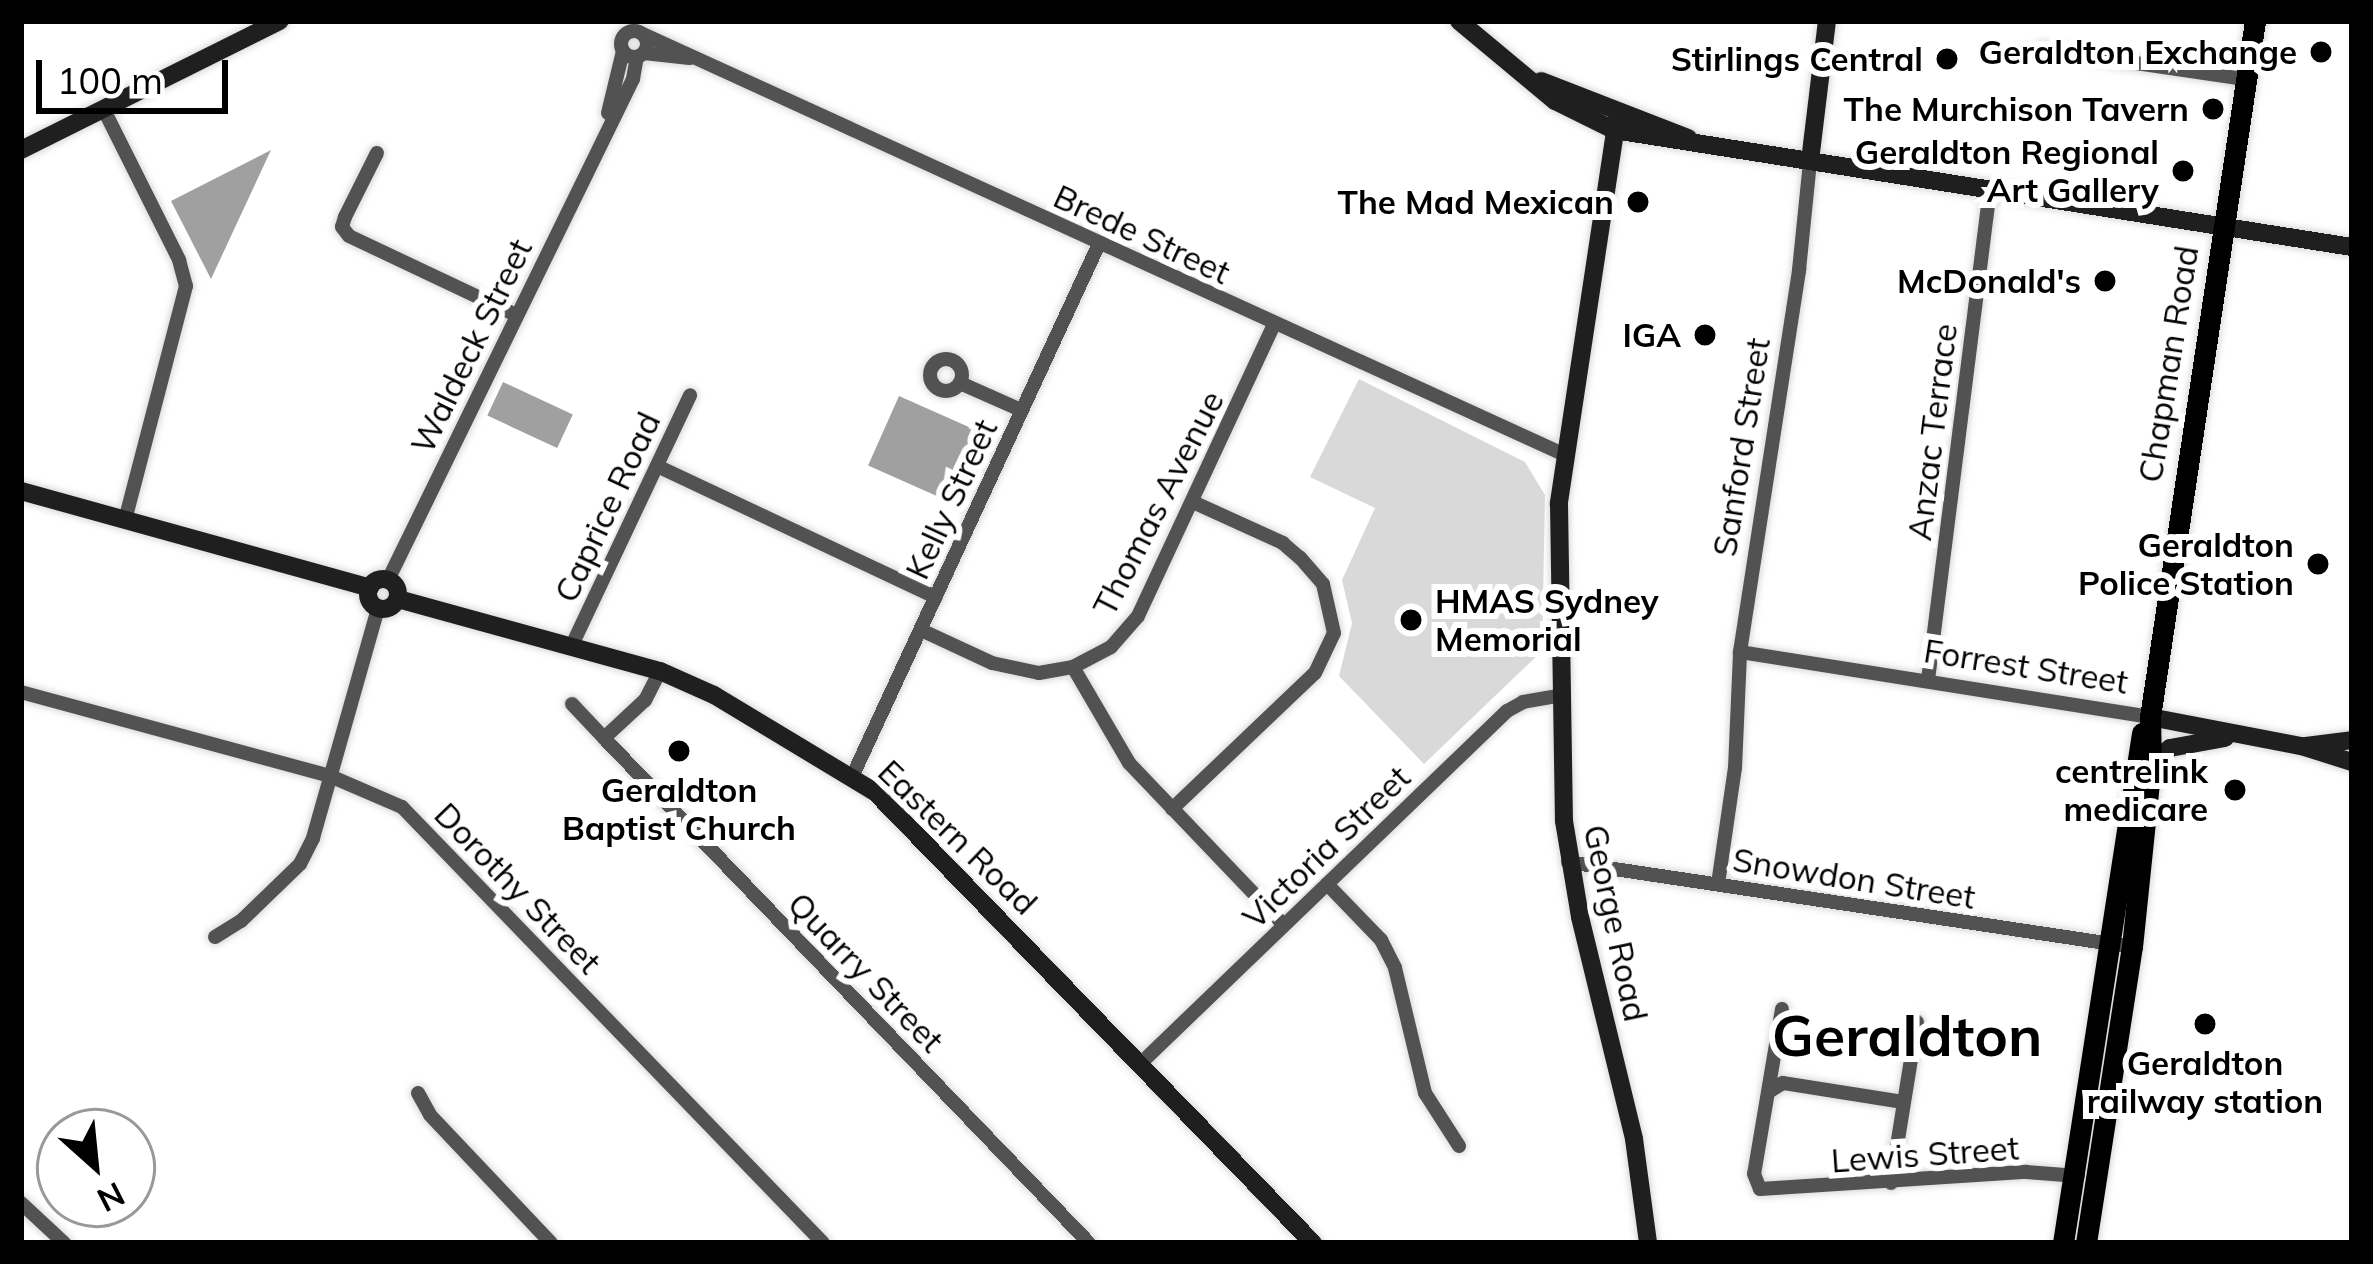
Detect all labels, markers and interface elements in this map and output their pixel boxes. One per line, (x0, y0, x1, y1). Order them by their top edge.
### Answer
place label: Geraldton Exchange (1979, 32, 2297, 72)
scale bar (42, 36, 234, 110)
place label: Stirlings Central (1671, 39, 1923, 79)
marker: Geraldton Exchange (2308, 39, 2334, 65)
marker: Stirlings Central (1934, 46, 1960, 72)
text: 100 m (57, 58, 163, 103)
place label: The Murchison Tavern (1844, 89, 2189, 129)
marker: The Murchison Tavern (2200, 96, 2226, 122)
place label: Geraldton Regional Art Gallery (1855, 132, 2159, 210)
marker: Geraldton Regional Art Gallery (2170, 158, 2196, 184)
street label: Brede Street (1048, 176, 1236, 292)
place label: The Mad Mexican (1338, 182, 1614, 222)
marker: The Mad Mexican (1625, 189, 1651, 215)
street label: Waldeck Street (402, 232, 540, 460)
street label: Chapman Road (2130, 243, 2206, 485)
place label: McDonald's (1897, 261, 2081, 301)
marker: McDonald's (2092, 268, 2118, 294)
place label: IGA (1622, 315, 1681, 355)
street label: Anzac Terrace (1899, 321, 1965, 543)
marker: IGA (1692, 322, 1718, 348)
street label: Sanford Street (1704, 335, 1778, 559)
street label: Thomas Avenue (1084, 384, 1232, 622)
street label: Caprice Road (546, 406, 668, 608)
street label: Kelly Street (897, 413, 1005, 585)
place label: Geraldton Police Station (2078, 525, 2294, 603)
marker: Geraldton Police Station (2305, 551, 2331, 577)
place label: HMAS Sydney Memorial (1435, 581, 1659, 659)
marker: HMAS Sydney Memorial (1398, 607, 1424, 633)
street label: Forrest Street (1921, 630, 2131, 702)
marker: Geraldton Baptist Church (666, 738, 692, 764)
street label: Eastern Road (870, 751, 1046, 923)
place label: centrelink medicare (2055, 751, 2208, 829)
street label: Victoria Street (1234, 757, 1418, 937)
place label: Geraldton Baptist Church (562, 770, 796, 848)
marker: centrelink medicare (2219, 774, 2251, 806)
street label: Dorothy Street (427, 794, 609, 982)
street label: George Road (1576, 821, 1656, 1025)
street label: Snowdon Street (1730, 839, 1978, 917)
street label: Quarry Street (780, 884, 952, 1060)
district label: Geraldton (1772, 1001, 2042, 1069)
marker: Geraldton railway station (2192, 1011, 2218, 1037)
place label: Geraldton railway station (2087, 1043, 2323, 1121)
north arrow (36, 1108, 156, 1228)
street label: Lewis Street (1830, 1128, 2020, 1180)
text: N (91, 1174, 132, 1222)

